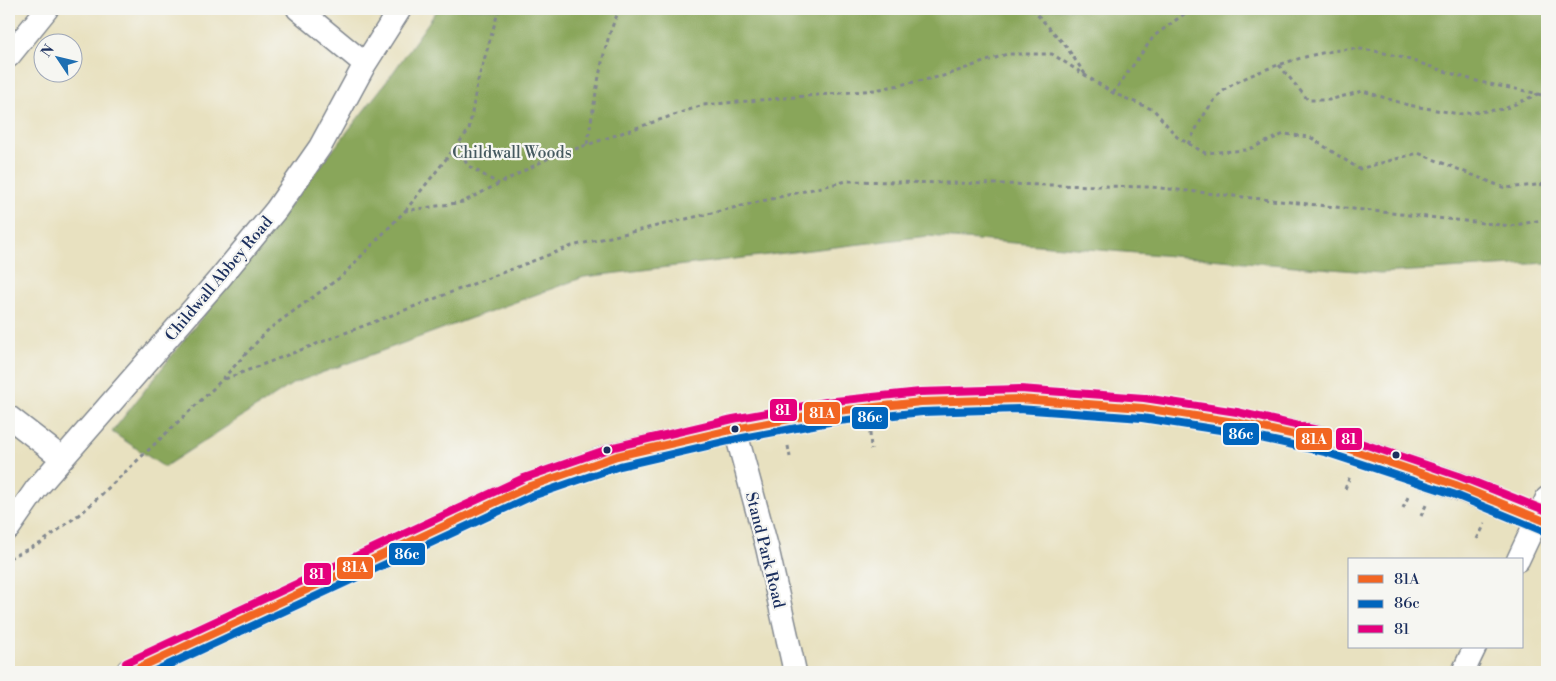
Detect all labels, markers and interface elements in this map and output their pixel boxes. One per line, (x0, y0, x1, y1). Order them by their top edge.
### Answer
north arrow (32, 32, 82, 82)
text: N (38, 41, 59, 61)
park label: Childwall Woods (452, 143, 572, 163)
street label: Childwall Abbey Road (161, 212, 277, 345)
line badge: 81 (769, 398, 798, 422)
line badge: 81A (803, 401, 841, 425)
text: 81 (775, 402, 791, 420)
text: 81A (809, 405, 836, 423)
line badge: 86c (851, 406, 889, 430)
text: 86c (857, 409, 883, 427)
line badge: 86c (1222, 422, 1260, 446)
unlabelled marker (730, 424, 740, 434)
text: 86c (1228, 426, 1254, 444)
line badge: 81A (1295, 427, 1333, 451)
line badge: 81 (1335, 427, 1363, 451)
text: 81A (1301, 431, 1328, 449)
text: 81 (1341, 431, 1357, 449)
unlabelled marker (602, 445, 612, 455)
unlabelled marker (1391, 450, 1401, 460)
street label: Stand Park Road (741, 490, 789, 610)
line badge: 86c (388, 542, 426, 566)
text: 86c (394, 546, 420, 564)
line badge: 81A (336, 556, 374, 580)
legend (1348, 558, 1524, 648)
text: 81A (342, 559, 369, 577)
line badge: 81 (303, 562, 332, 586)
text: 81 (309, 566, 325, 584)
text: 81A (1394, 570, 1420, 589)
text: 86c (1394, 594, 1420, 613)
text: 81 (1394, 620, 1410, 639)

